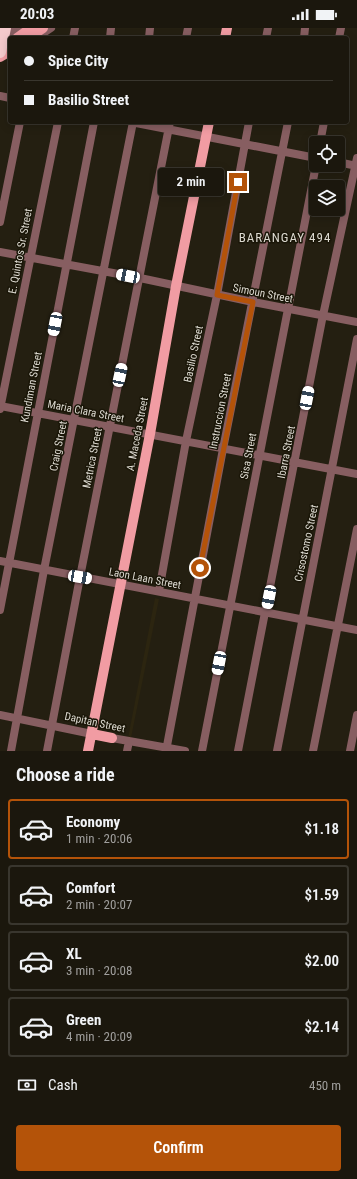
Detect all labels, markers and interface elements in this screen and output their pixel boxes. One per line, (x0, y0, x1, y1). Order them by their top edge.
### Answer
text: 20:03 (20, 5, 54, 23)
text: Spice City (48, 52, 108, 70)
text: Basilio Street (48, 91, 129, 109)
map controls (309, 136, 345, 216)
button: locate (309, 136, 345, 172)
callout: 2 min (158, 168, 224, 196)
route end (229, 173, 247, 191)
text: 2 min (177, 174, 205, 189)
button: layers (309, 180, 345, 216)
street label: E. Quintos Sr. Street (6, 207, 35, 295)
district label: BARANGAY 494 (239, 230, 331, 245)
car (115, 268, 141, 284)
street label: Simoun Street (232, 281, 294, 306)
car (47, 311, 63, 337)
street label: Basilio Street (181, 325, 206, 384)
street label: Kundiman Street (18, 351, 45, 424)
car (112, 362, 128, 388)
street label: Instruccion Street (207, 372, 234, 450)
car (299, 385, 315, 411)
street label: A. Maceda Street (124, 396, 151, 472)
street label: Maria Clara Street (46, 398, 125, 425)
street label: Craig Street (47, 420, 70, 472)
street label: Ibarra Street (275, 425, 298, 480)
street label: Metrica Street (80, 427, 105, 489)
street label: Sisa Street (238, 432, 259, 480)
street label: Crisostomo Street (292, 503, 321, 583)
route start (191, 559, 209, 577)
street label: Laon Laan Street (108, 565, 182, 592)
car (67, 569, 93, 585)
car (261, 584, 277, 610)
car (211, 650, 227, 676)
street label: Dapitan Street (63, 710, 126, 735)
text: Choose a ride (16, 764, 115, 785)
icon: car (18, 811, 54, 847)
text: Economy (66, 813, 120, 831)
text: $1.18 (305, 820, 339, 838)
text: 1 min · 20:06 (66, 831, 132, 846)
icon: car (18, 877, 54, 913)
text: Comfort (66, 879, 115, 897)
text: $1.59 (305, 886, 339, 904)
text: 2 min · 20:07 (66, 897, 132, 912)
icon: car (18, 943, 54, 979)
text: XL (66, 945, 82, 963)
text: $2.00 (305, 952, 339, 970)
text: 3 min · 20:08 (66, 963, 132, 978)
icon: car (18, 1009, 54, 1045)
text: Green (66, 1011, 101, 1029)
text: $2.14 (305, 1018, 339, 1036)
text: 4 min · 20:09 (66, 1029, 132, 1044)
icon: cash (16, 1074, 38, 1096)
text: Cash (48, 1076, 78, 1094)
text: 450 m (309, 1078, 341, 1093)
button: Confirm (16, 1125, 341, 1171)

